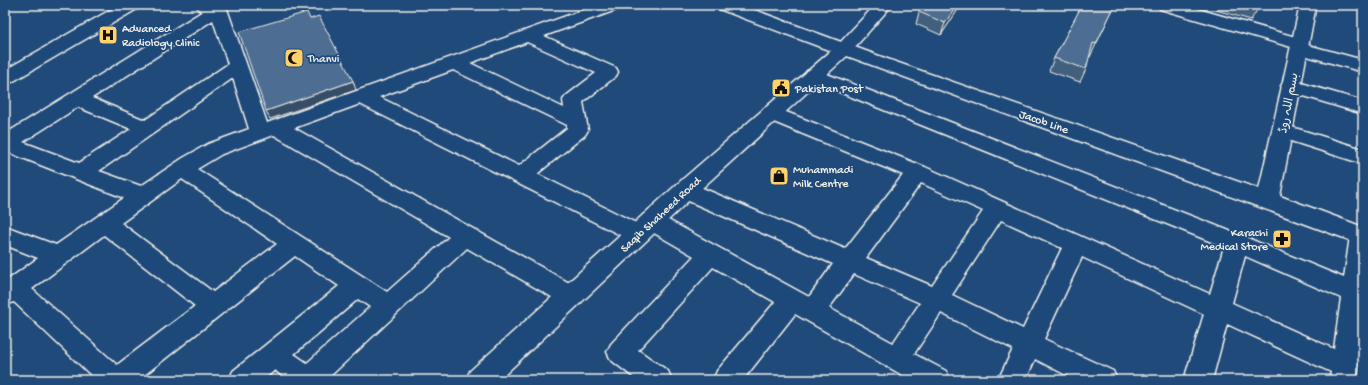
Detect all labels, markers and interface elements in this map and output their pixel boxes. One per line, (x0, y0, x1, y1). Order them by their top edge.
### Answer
place label: Advanced Radiology Clinic (122, 23, 200, 51)
hospital icon: Advanced Radiology Clinic (97, 24, 119, 46)
mosque icon: Thanvi (283, 47, 305, 69)
place label: Thanvi (307, 53, 340, 67)
street label: بسم اللہ روڈ (1276, 72, 1303, 135)
public building icon: Pakistan Post (770, 77, 792, 99)
place label: Pakistan Post (794, 83, 864, 97)
street label: Jacob Line (1017, 108, 1071, 138)
place label: Muhammadi Milk Centre (793, 164, 854, 192)
shop icon: Muhammadi Milk Centre (768, 165, 790, 187)
street label: Saqib Shaheed Road (618, 174, 705, 256)
place label: Karachi Medical Store (1200, 227, 1269, 255)
pharmacy icon: Karachi Medical Store (1271, 228, 1293, 250)

